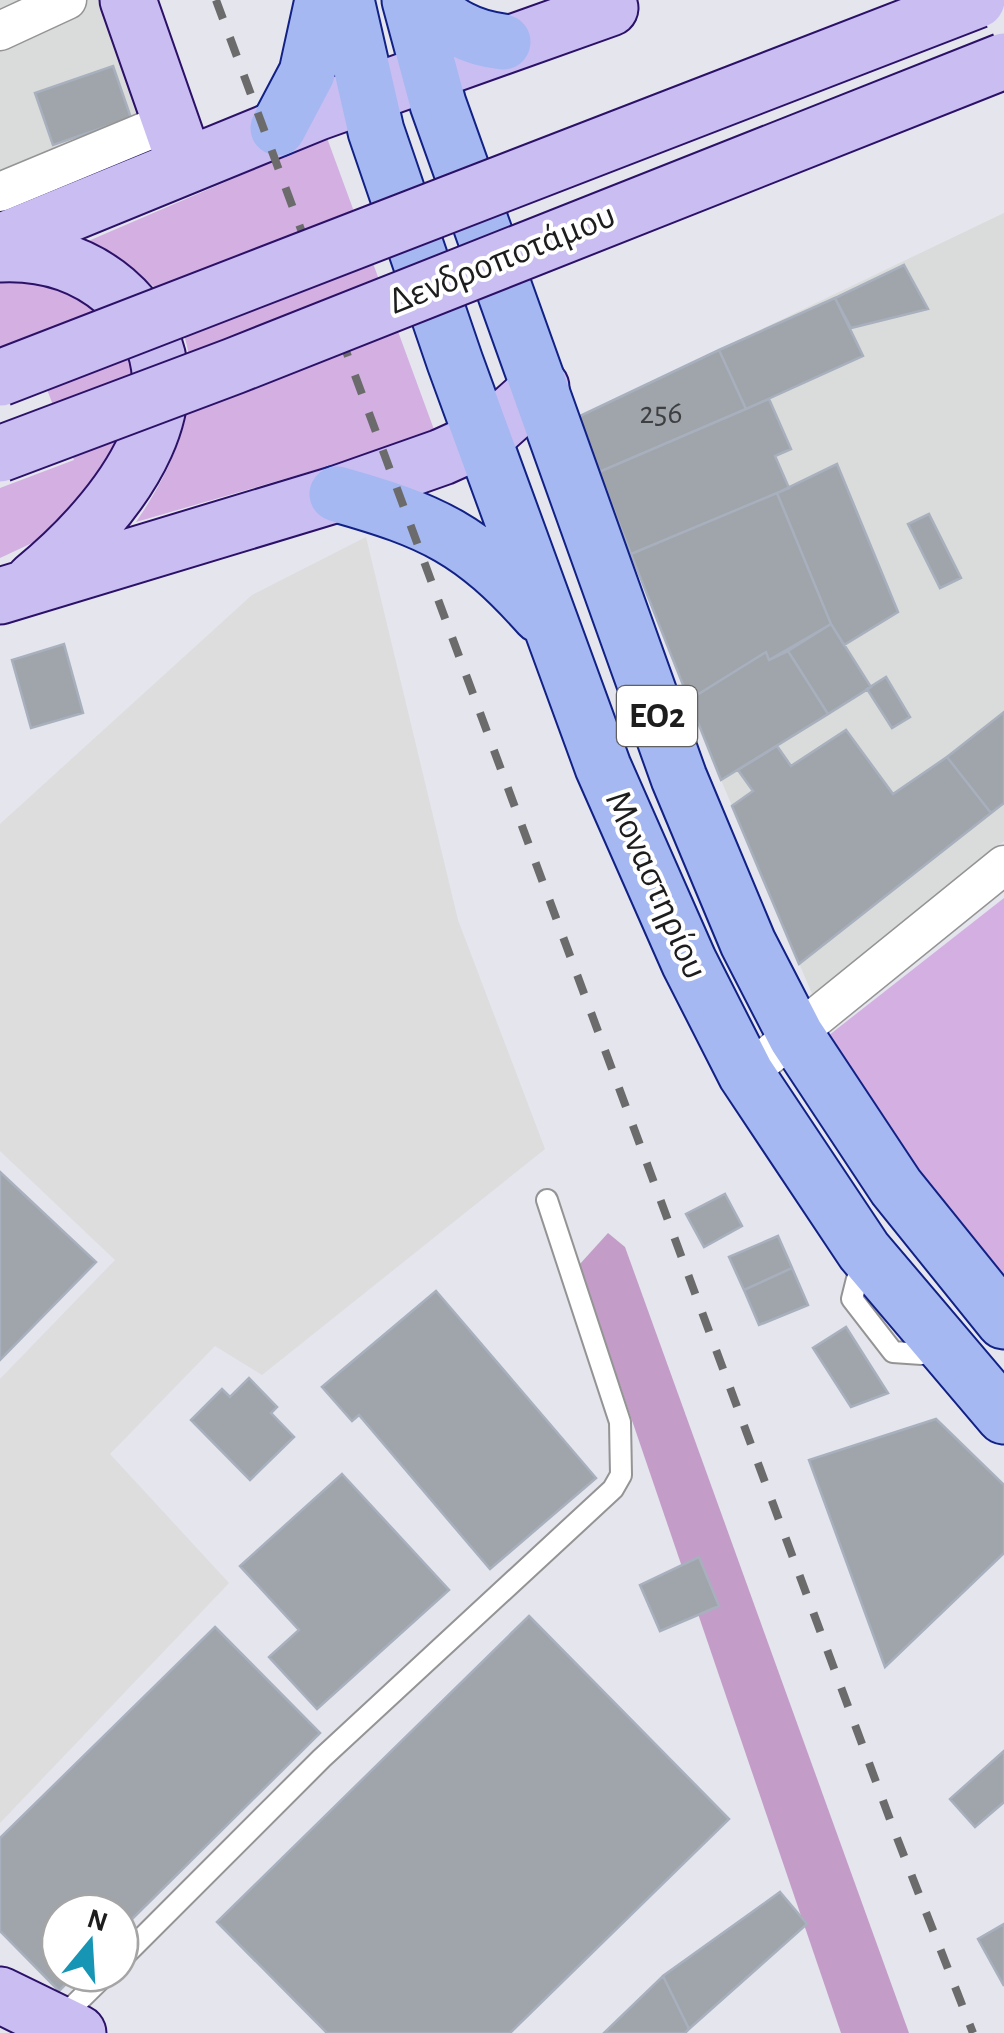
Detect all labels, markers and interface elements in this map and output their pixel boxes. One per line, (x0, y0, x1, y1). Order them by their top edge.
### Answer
street label: Δενδροποτάμου (383, 196, 621, 322)
house number: 256 (640, 397, 682, 429)
road number: ΕΟ2 (617, 686, 697, 746)
street label: Μοναστηρίου (598, 785, 714, 985)
north arrow (40, 1893, 140, 1993)
text: N (84, 1905, 111, 1937)

